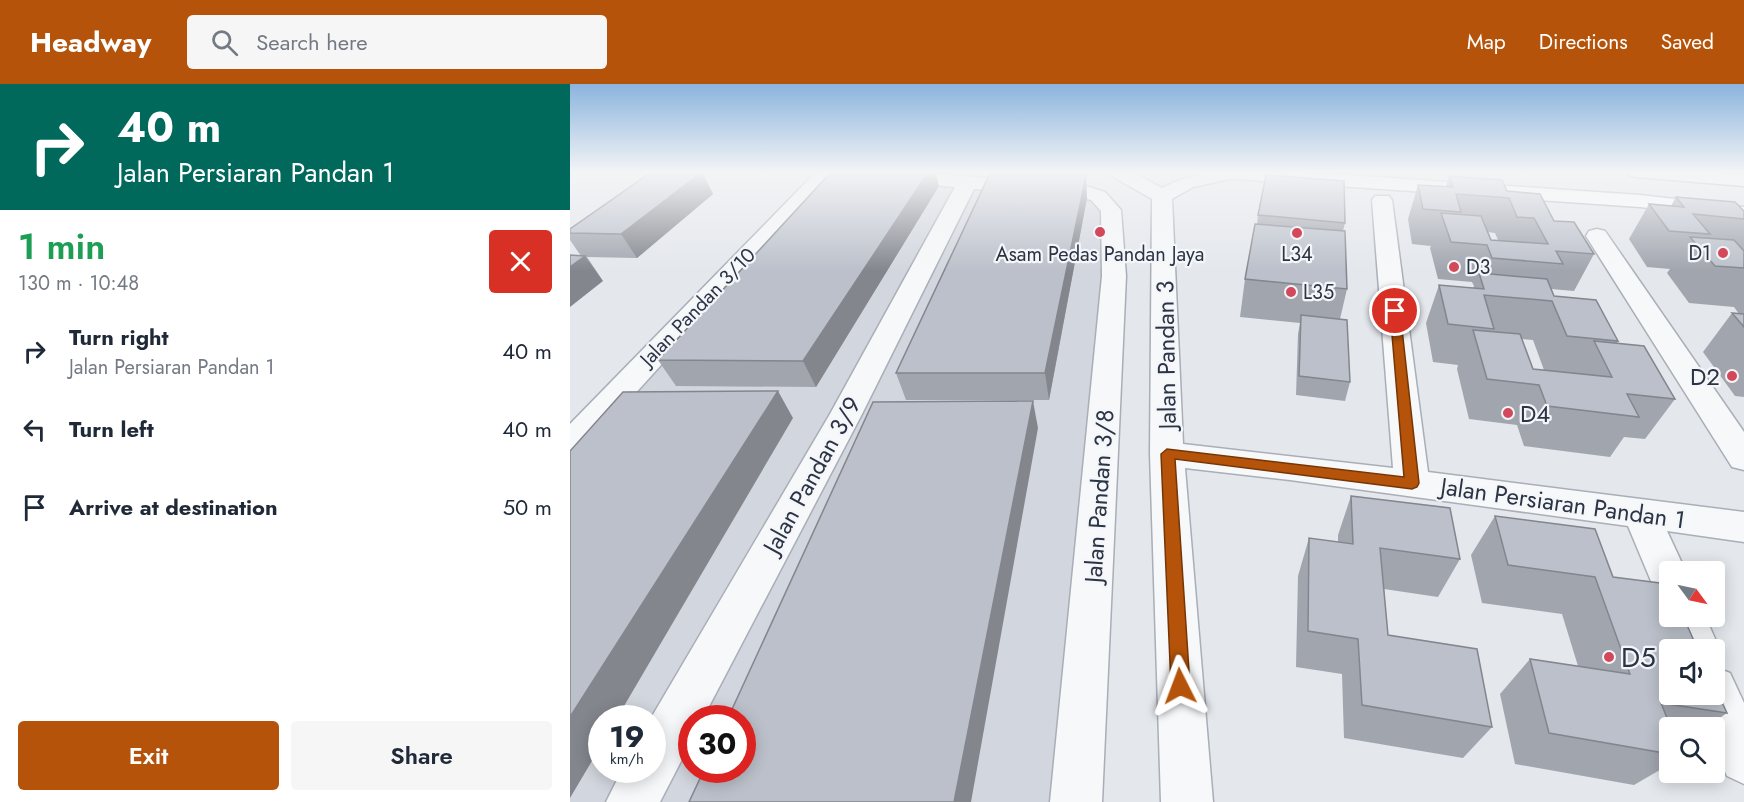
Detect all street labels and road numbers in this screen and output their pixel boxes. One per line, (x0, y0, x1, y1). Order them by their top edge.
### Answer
street label: Jalan Pandan 3/10 (632, 241, 762, 375)
street label: Jalan Pandan 3 (1147, 280, 1185, 433)
street label: Jalan Pandan 3/9 (753, 390, 870, 563)
street label: Jalan Pandan 3/8 (1075, 408, 1123, 587)
street label: Jalan Persiaran Pandan 1 (1435, 468, 1688, 537)

